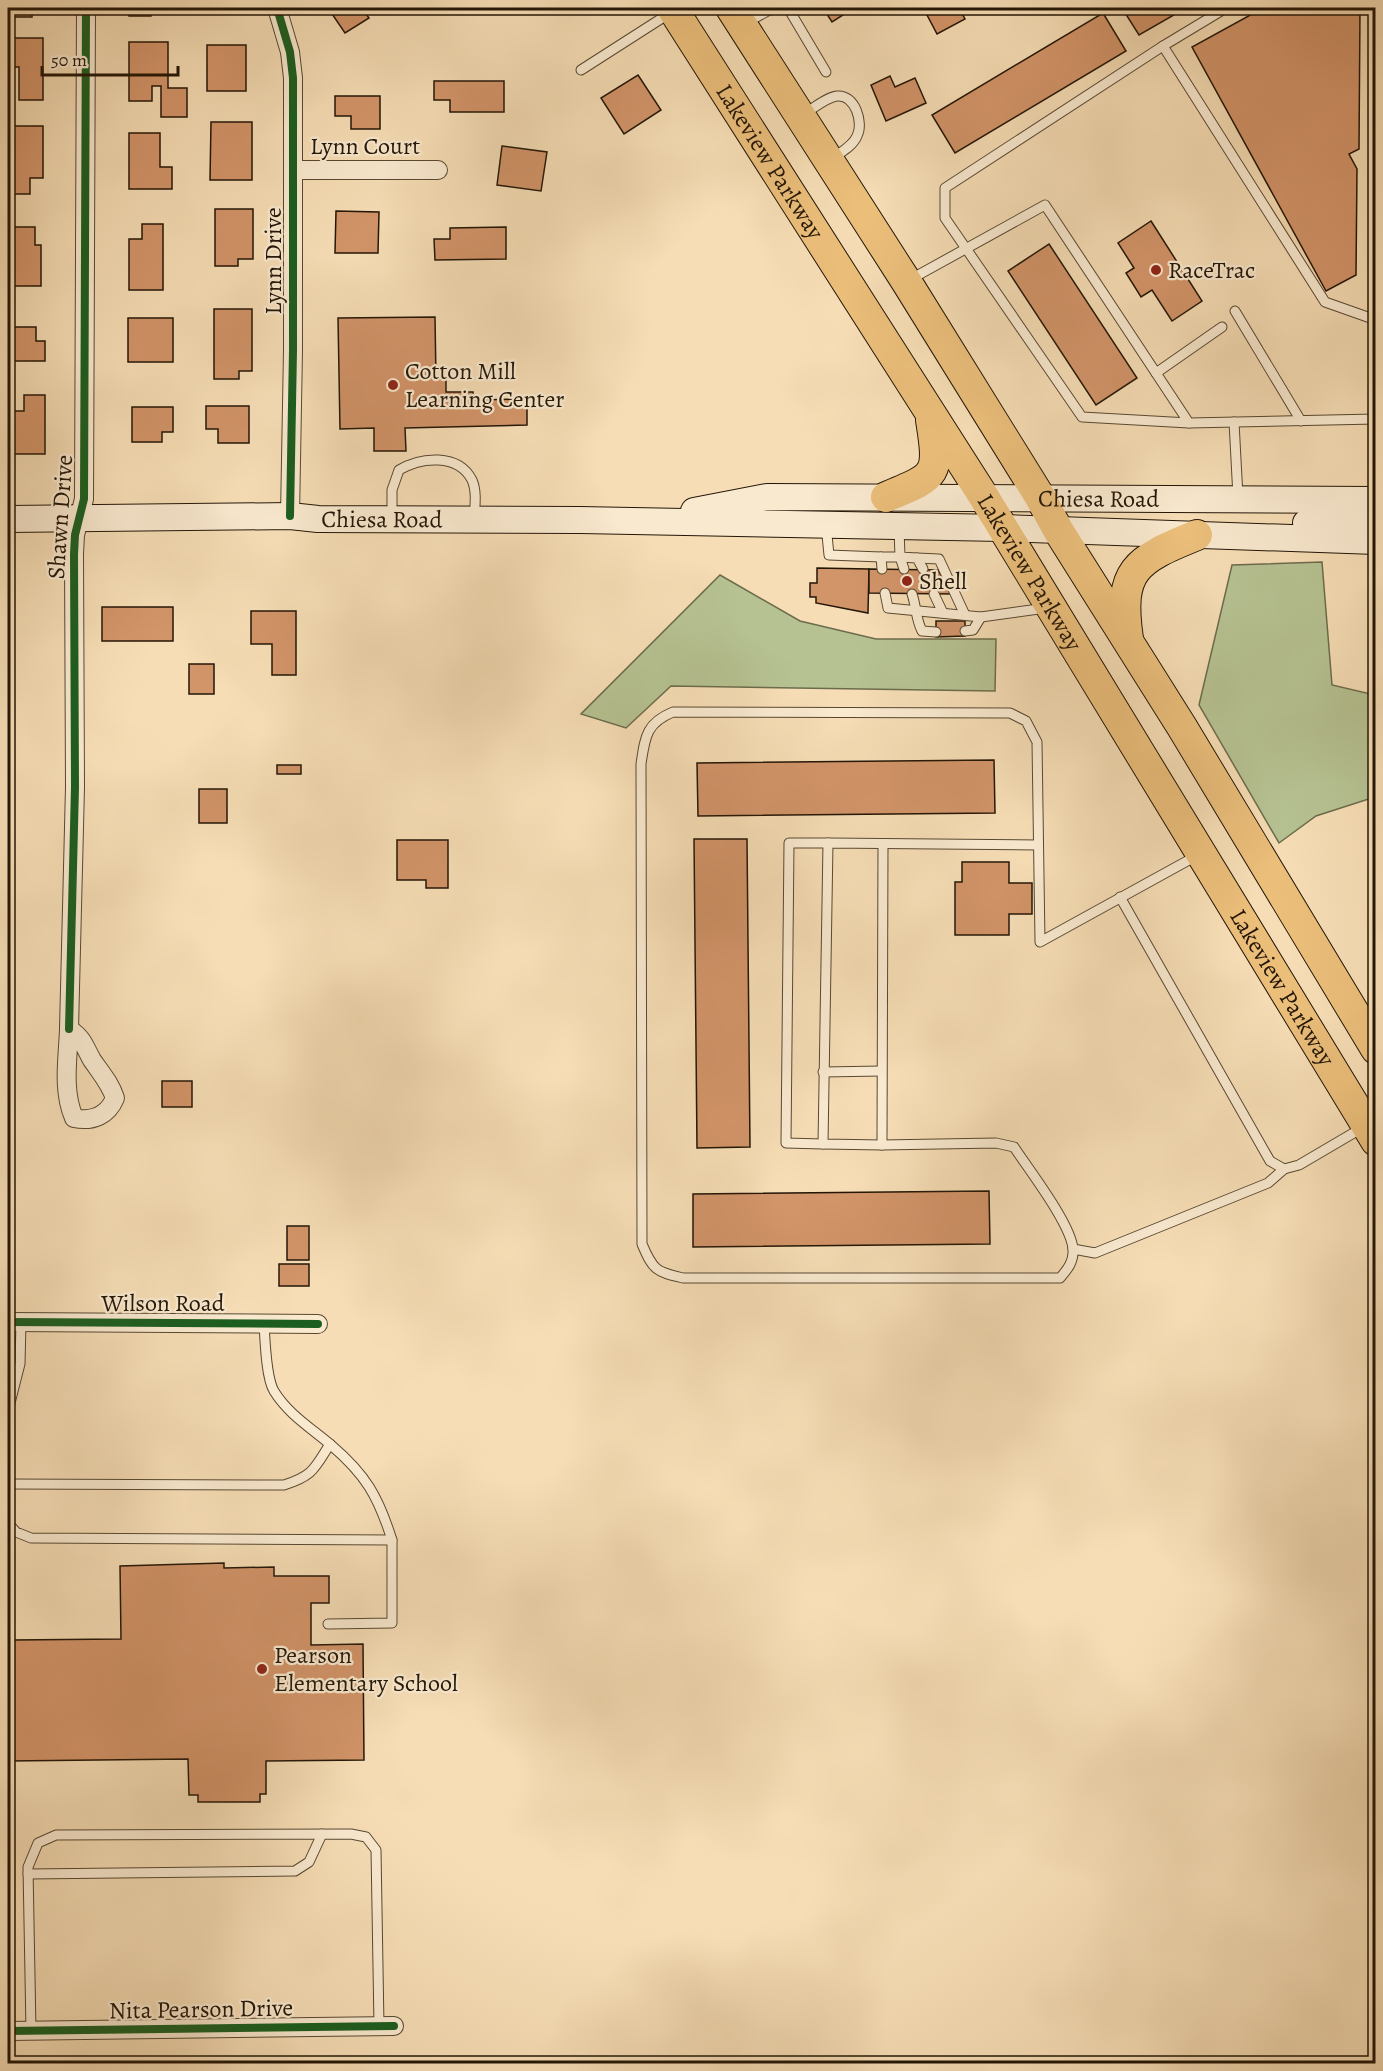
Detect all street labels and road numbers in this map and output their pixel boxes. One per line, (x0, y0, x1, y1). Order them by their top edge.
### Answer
street label: Lakeview Parkway (708, 78, 832, 246)
street label: Lynn Court (310, 130, 420, 162)
street label: Lynn Drive (257, 207, 289, 315)
street label: Shawn Drive (40, 454, 80, 580)
street label: Chiesa Road (1038, 482, 1159, 515)
street label: Lakeview Parkway (970, 488, 1090, 657)
street label: Chiesa Road (321, 503, 442, 535)
street label: Lakeview Parkway (1222, 903, 1343, 1072)
street label: Wilson Road (100, 1287, 225, 1319)
street label: Nita Pearson Drive (109, 1991, 293, 2027)

